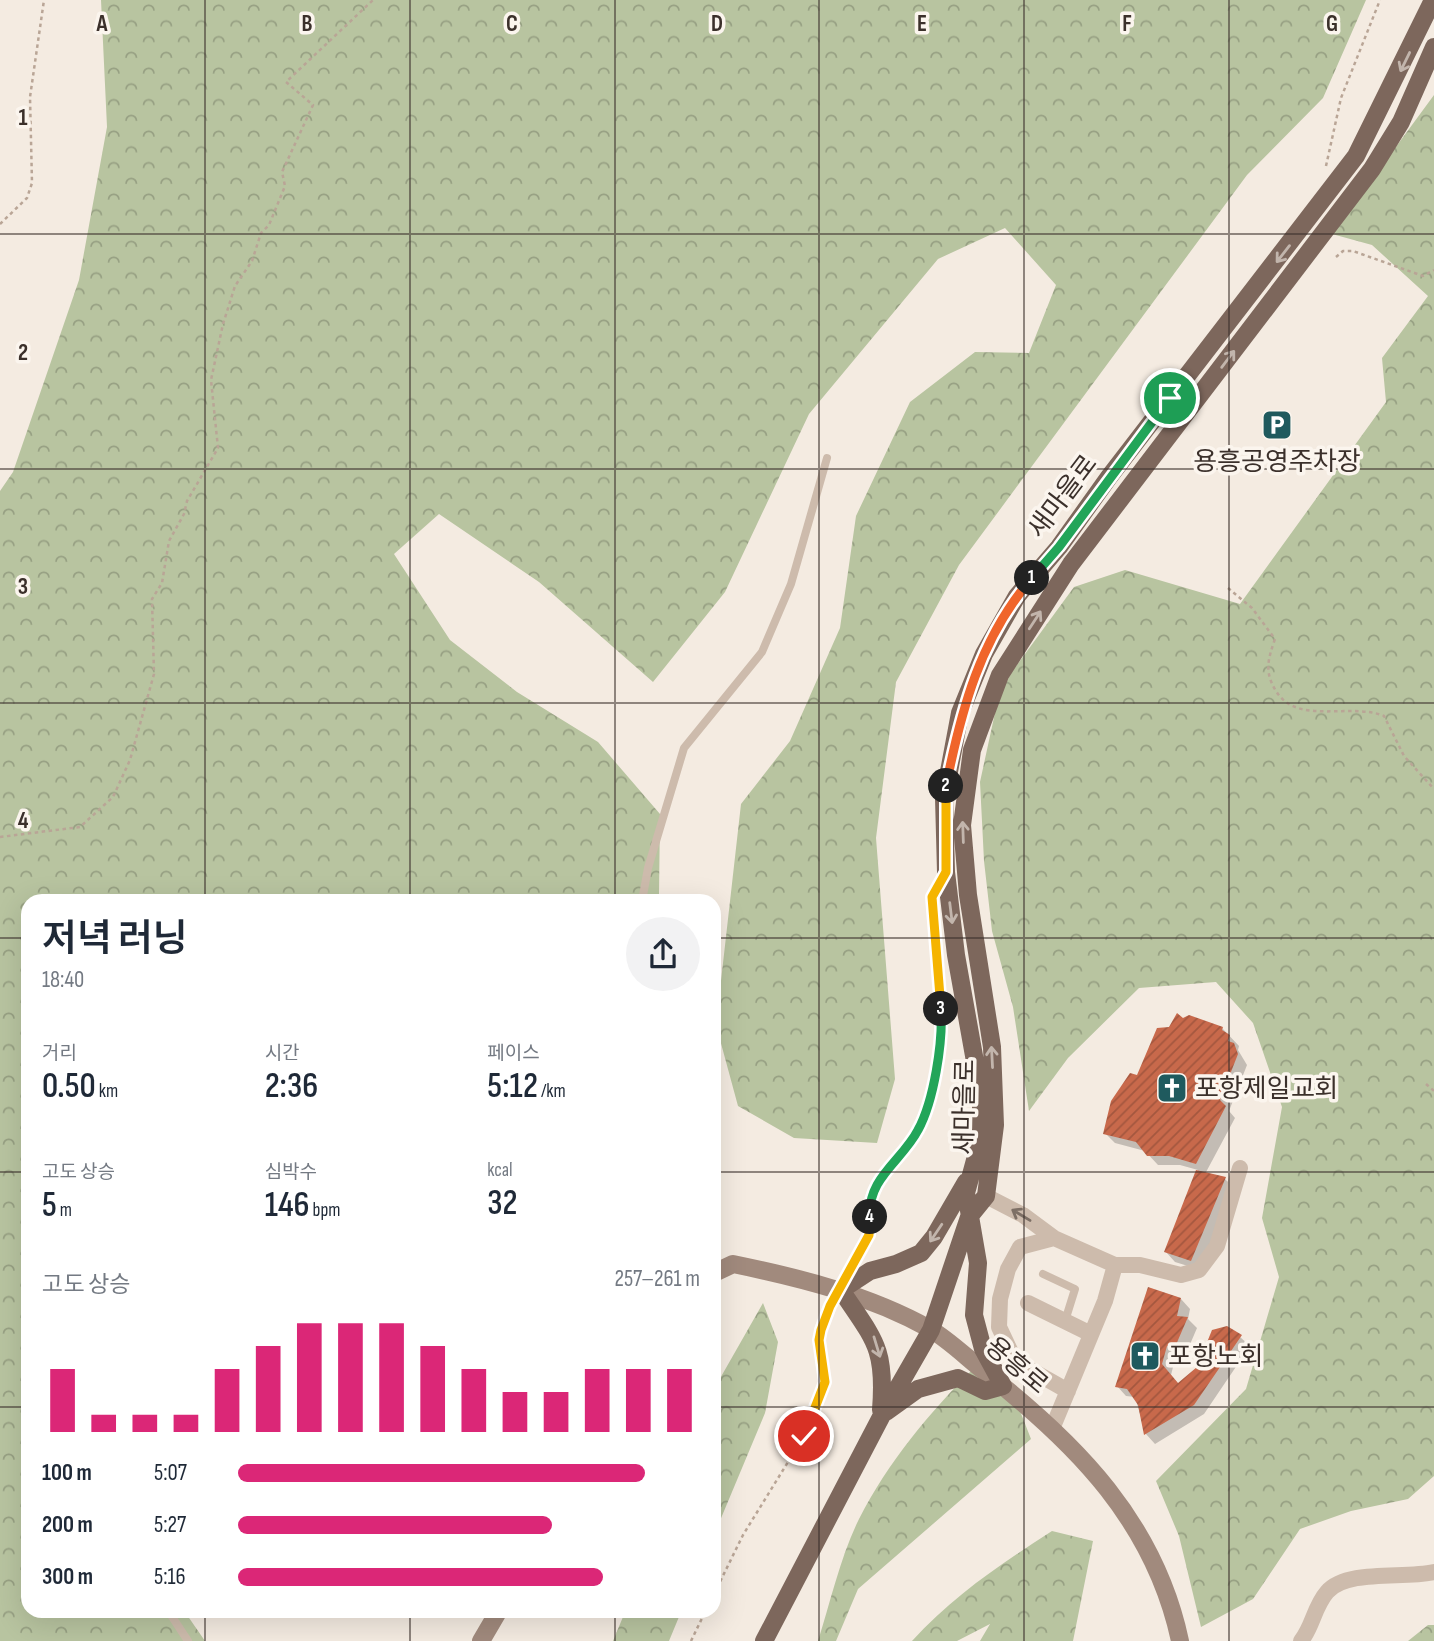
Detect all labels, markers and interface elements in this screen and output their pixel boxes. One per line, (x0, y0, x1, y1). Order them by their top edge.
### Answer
text: A (96, 10, 109, 38)
text: B (302, 10, 313, 38)
text: C (506, 10, 518, 38)
text: D (711, 10, 723, 38)
text: E (917, 10, 927, 38)
text: F (1122, 10, 1132, 38)
text: G (1326, 10, 1338, 38)
one-way arrow (1397, 51, 1411, 72)
text: 1 (18, 104, 28, 132)
one-way arrow (1276, 244, 1291, 262)
text: 2 (18, 339, 28, 367)
one-way arrow (1221, 350, 1236, 368)
pin (1140, 368, 1200, 428)
icon: arrive (1151, 379, 1189, 417)
parking icon: 용흥공영주차장 (1260, 408, 1294, 442)
place label: 용흥공영주차장 (1193, 447, 1361, 478)
street label: 새마을로 (1022, 449, 1104, 544)
pin: 1 (1014, 560, 1050, 596)
text: 1 (1028, 566, 1035, 589)
text: 3 (18, 573, 28, 601)
one-way arrow (1028, 611, 1042, 631)
pin: 2 (928, 768, 964, 804)
text: 2 (941, 774, 950, 797)
text: 4 (18, 807, 29, 835)
one-way arrow (957, 821, 970, 844)
one-way arrow (944, 902, 957, 924)
text: 저녁 러닝 (42, 917, 188, 962)
button: share (626, 917, 700, 991)
text: 18:40 (42, 966, 84, 994)
pin: 3 (923, 992, 958, 1026)
text: 3 (936, 997, 945, 1020)
text: 거리 (42, 1042, 77, 1065)
text: 시간 (265, 1042, 300, 1065)
text: 페이스 (487, 1042, 540, 1065)
one-way arrow (986, 1046, 999, 1069)
street label: 새마을로 (949, 1059, 982, 1155)
text: 0.50 (42, 1065, 96, 1108)
text: 2:36 (265, 1065, 318, 1108)
text: 5:12 (487, 1065, 538, 1108)
church icon: 포항제일교회 (1155, 1071, 1189, 1105)
place label: 포항제일교회 (1195, 1074, 1339, 1105)
text: km (96, 1080, 118, 1103)
text: /km (538, 1080, 566, 1103)
text: kcal (487, 1159, 512, 1182)
text: 고도 상승 (42, 1161, 115, 1184)
text: 심박수 (265, 1161, 317, 1184)
text: 32 (487, 1182, 518, 1225)
text: 5 (42, 1184, 57, 1227)
text: 146 (265, 1184, 310, 1227)
text: m (57, 1199, 72, 1222)
text: bpm (310, 1199, 341, 1222)
pin: 4 (852, 1200, 888, 1234)
text: 4 (865, 1205, 874, 1228)
one-way arrow (1011, 1208, 1031, 1222)
one-way arrow (929, 1223, 943, 1242)
text: 257–261 m (615, 1265, 700, 1293)
text: 고도 상승 (42, 1271, 130, 1299)
street label: 용흥로 (979, 1331, 1053, 1401)
one-way arrow (871, 1336, 884, 1358)
church icon: 포항노회 (1128, 1339, 1162, 1373)
place label: 포항노회 (1168, 1342, 1264, 1373)
pin (774, 1406, 834, 1466)
icon: check (785, 1417, 823, 1455)
text: 100 m (42, 1459, 92, 1487)
text: 5:07 (154, 1459, 187, 1487)
text: 200 m (42, 1511, 93, 1539)
text: 5:27 (154, 1511, 186, 1539)
text: 300 m (42, 1563, 93, 1591)
text: 5:16 (154, 1563, 186, 1591)

